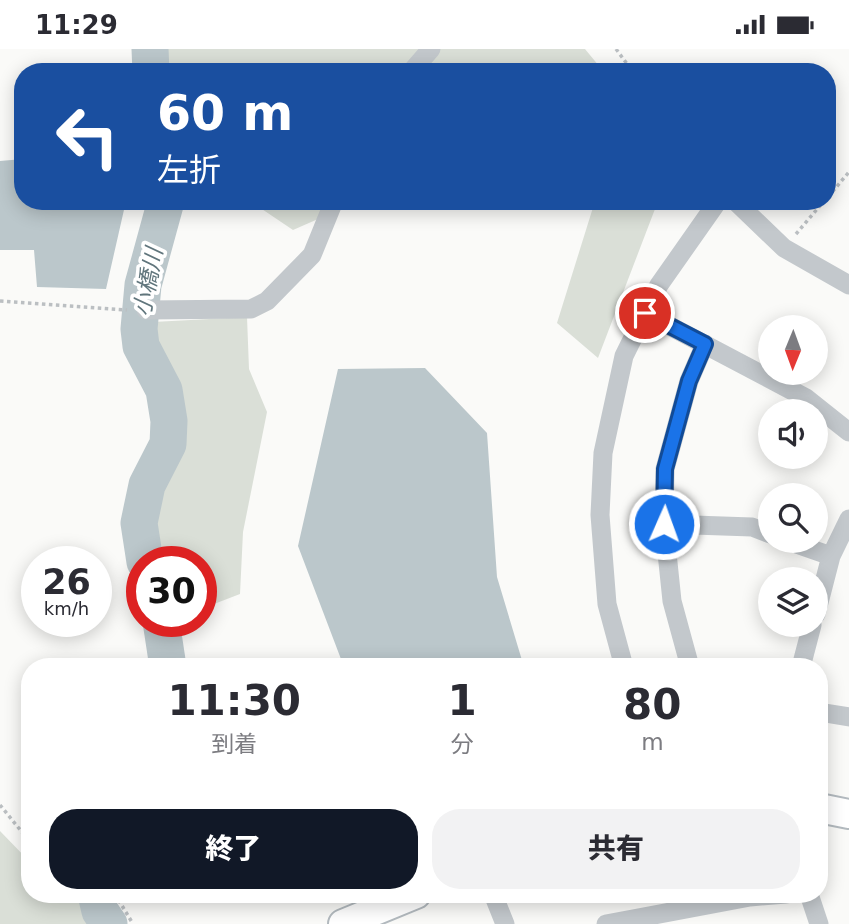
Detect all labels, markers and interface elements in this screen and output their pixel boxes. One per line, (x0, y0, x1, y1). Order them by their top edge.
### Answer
text: 11:29 (35, 10, 118, 40)
text: 60 m (157, 85, 293, 142)
icon: left (42, 91, 133, 182)
text: 左折 (157, 151, 221, 189)
water label: 小橋川 (129, 243, 168, 318)
pin (615, 283, 675, 343)
icon: arrive (626, 294, 664, 332)
north arrow (758, 315, 828, 385)
map controls (758, 315, 828, 637)
button: sound (758, 399, 828, 469)
button: search (758, 483, 828, 553)
position arrow (627, 487, 701, 561)
speed limit sign: 30 (126, 546, 217, 637)
text: 26 (42, 562, 91, 602)
button: layers (758, 567, 828, 637)
text: km/h (44, 598, 89, 619)
text: 11:30 (167, 676, 301, 725)
text: 1 (447, 676, 477, 725)
text: 80 (623, 680, 682, 729)
text: m (641, 729, 664, 755)
text: 到着 (211, 731, 257, 757)
text: 分 (451, 731, 474, 757)
button: 終了 (49, 809, 418, 889)
button: 共有 (432, 809, 800, 889)

